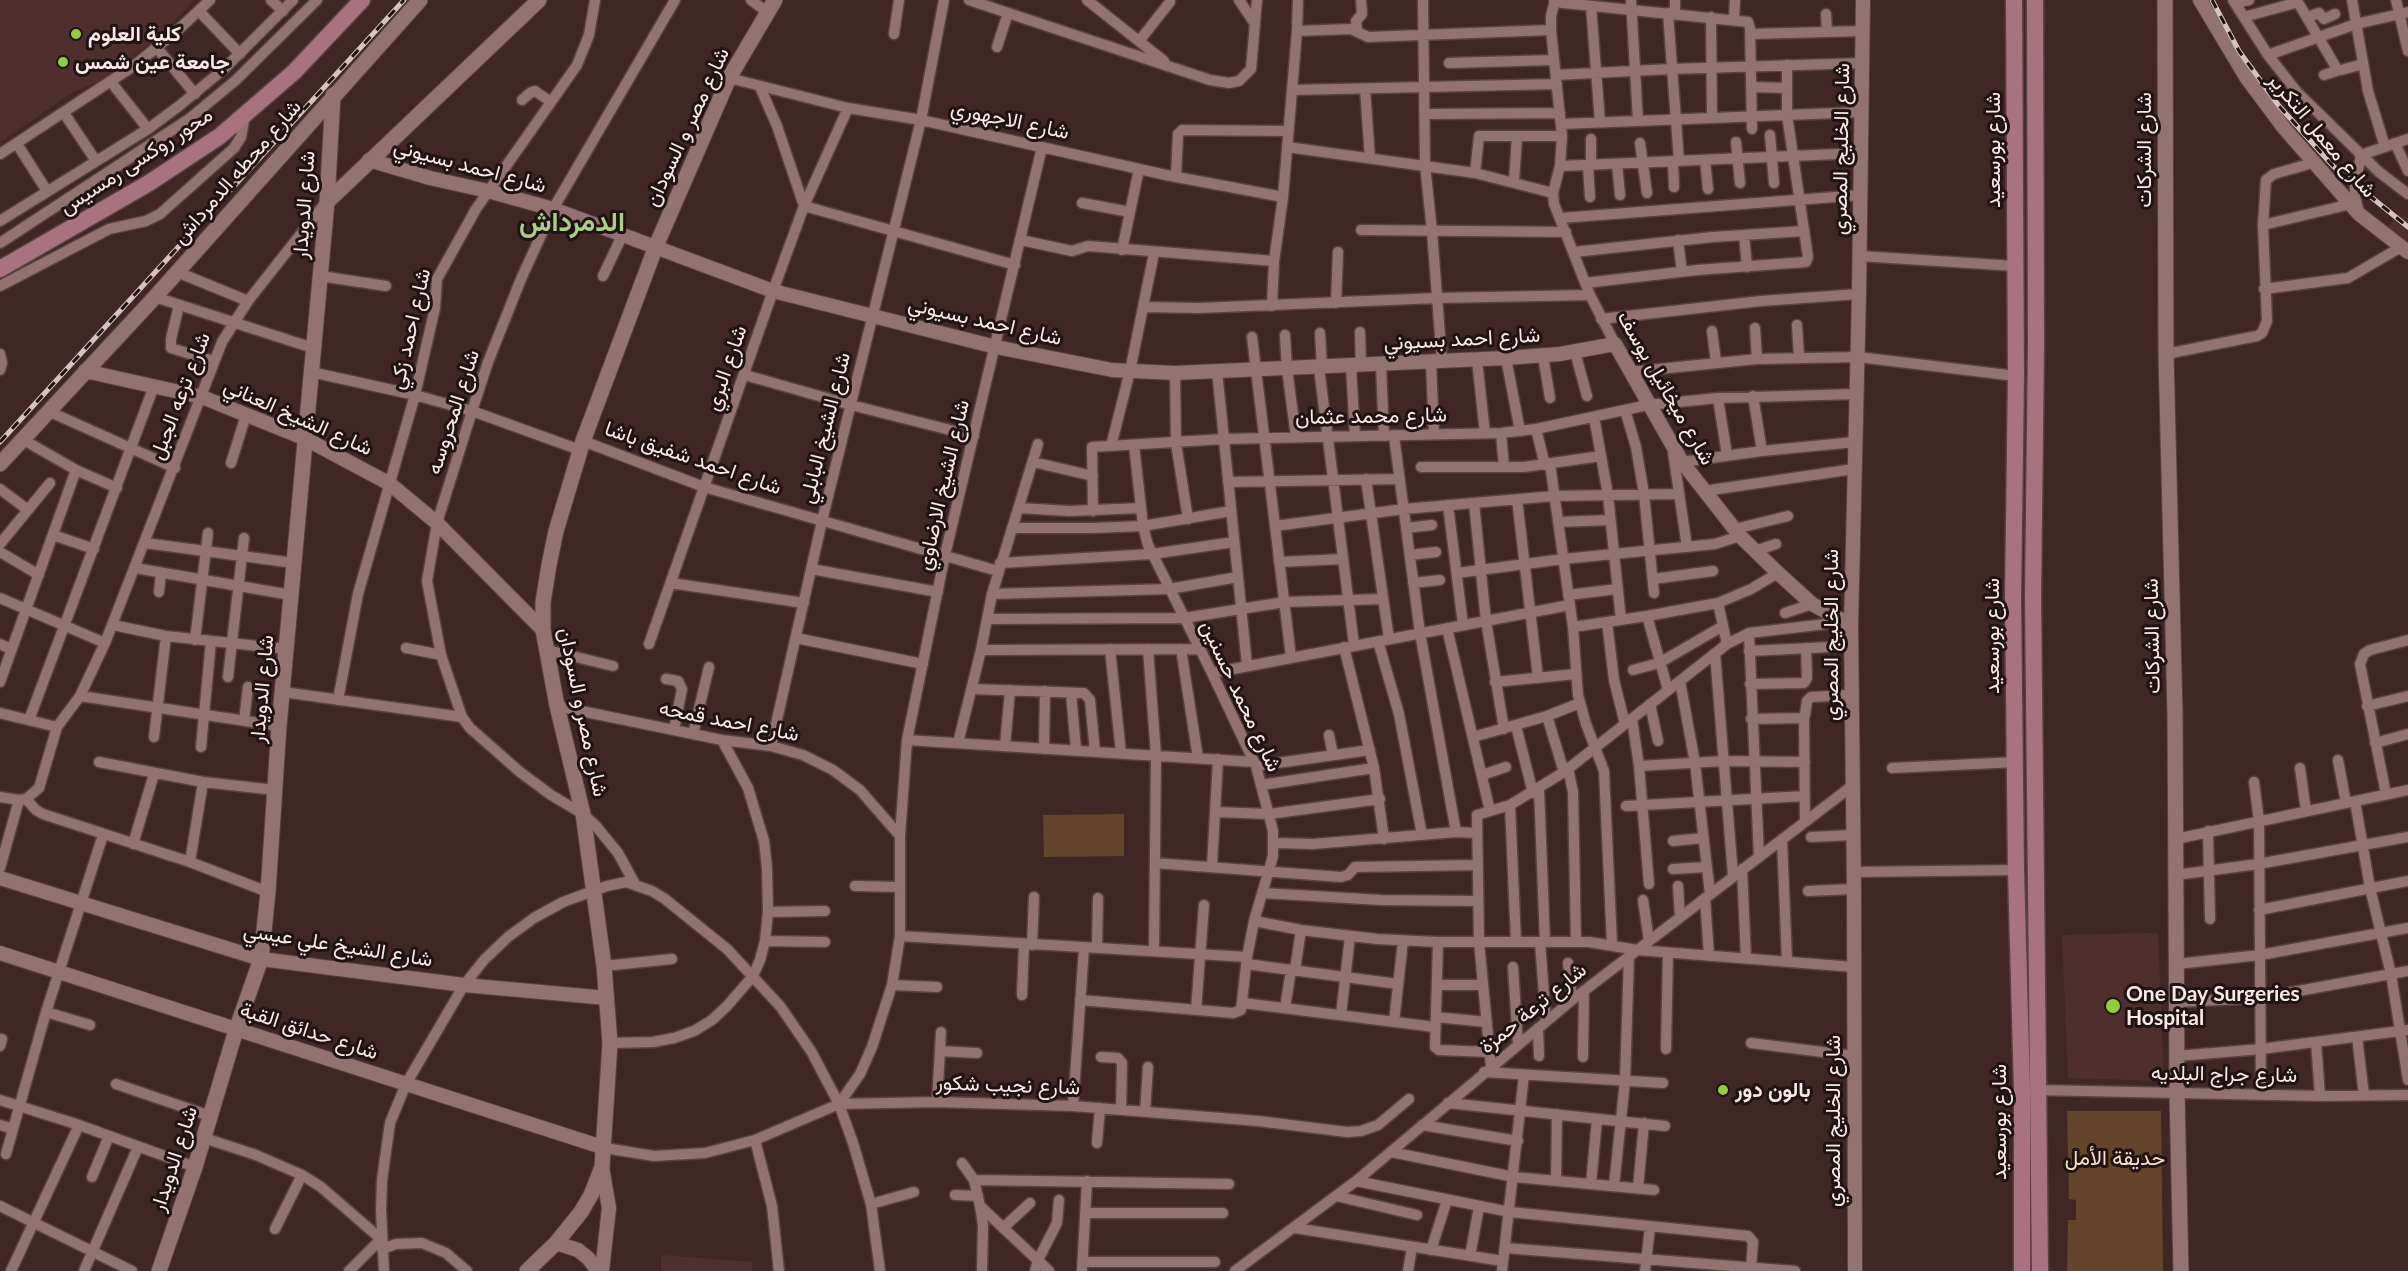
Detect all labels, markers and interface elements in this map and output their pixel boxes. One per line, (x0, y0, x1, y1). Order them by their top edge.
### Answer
place label: كلية العلوم (88, 21, 181, 47)
marker: كلية العلوم (69, 27, 83, 41)
street label: شارع مصر و السودان (639, 44, 735, 210)
place label: جامعة عين شمس (75, 49, 230, 75)
marker: جامعة عين شمس (56, 55, 70, 69)
street label: شارع الخليج المصري (1827, 63, 1855, 235)
street label: شارع معمل التكرير (2262, 67, 2382, 203)
street label: شارع بورسعيد (1980, 92, 2006, 208)
street label: شارع الشركات (2131, 92, 2157, 208)
street label: شارع محطه الدمرداش (167, 95, 307, 249)
street label: شارع الاجهوري (949, 95, 1071, 145)
street label: محور روكسى رمسيس (55, 102, 217, 220)
street label: شارع احمد بسيوني (391, 134, 549, 198)
street label: شارع الدويدار (288, 150, 320, 260)
district label: الدمرداش (519, 206, 625, 238)
street label: شارع احمد زكي (384, 266, 436, 392)
street label: شارع احمد بسيوني (906, 291, 1064, 351)
street label: شارع ميخائيل يوسف (1612, 307, 1720, 469)
street label: شارع البري (700, 322, 752, 414)
street label: شارع احمد بسيوني (1383, 322, 1541, 356)
street label: شارع ترعه الجبل (144, 329, 216, 463)
street label: شارع المحروسه (421, 347, 485, 477)
street label: شارع الشيخ البابلي (794, 350, 856, 506)
street label: شارع الشيخ العناني (220, 373, 376, 461)
street label: شارع الشيخ الارضاوي (911, 397, 975, 573)
street label: شارع محمد عثمان (1295, 402, 1447, 430)
street label: شارع احمد شفيق باشا (601, 416, 785, 500)
street label: شارع الخليج المصري (1818, 549, 1844, 721)
street label: شارع بورسعيد (1979, 578, 2005, 694)
street label: شارع الشركات (2138, 578, 2166, 694)
street label: شارع محمد حسنين (1195, 616, 1287, 776)
street label: شارع مصر و السودان (553, 625, 613, 799)
street label: شارع الدويدار (245, 634, 279, 744)
street label: شارع احمد قمحه (657, 695, 801, 747)
street label: شارع الشيخ علي عيسي (242, 918, 434, 972)
street label: شارع ترعة حمزة (1475, 957, 1591, 1059)
place label: One Day Surgeries Hospital (2126, 981, 2300, 1031)
street label: شارع حدائق القبة (237, 997, 381, 1065)
marker: One Day Surgeries Hospital (2104, 997, 2122, 1015)
street label: شارع الخليج المصري (1820, 1035, 1846, 1207)
street label: شارع جراج البلديه (2151, 1060, 2297, 1088)
street label: شارع بورسعيد (1986, 1064, 2012, 1180)
street label: شارع نجيب شكور (935, 1070, 1081, 1100)
place label: بالون دور (1735, 1077, 1811, 1103)
marker: بالون دور (1716, 1083, 1730, 1097)
street label: شارع الدويدار (145, 1103, 203, 1215)
park label: حديقة الأمل (2065, 1145, 2165, 1171)

